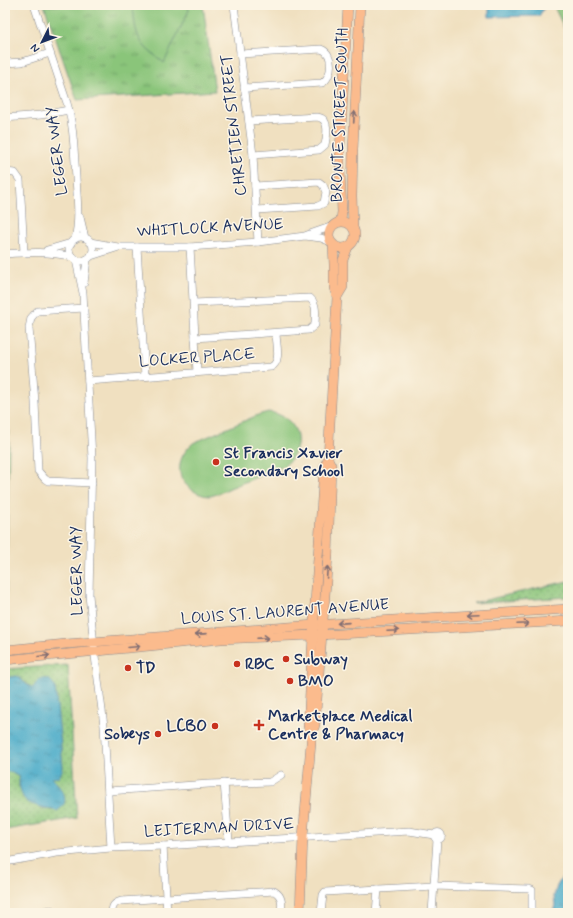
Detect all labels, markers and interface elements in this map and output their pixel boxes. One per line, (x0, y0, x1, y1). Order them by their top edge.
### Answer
north arrow (22, 22, 62, 62)
street label: BRONTE STREET SOUTH (326, 27, 354, 203)
text: N (28, 41, 43, 55)
street label: CHRETIEN STREET (216, 53, 252, 197)
street label: LEGER WAY (41, 105, 73, 197)
one-way arrow (351, 111, 358, 124)
street label: WHITLOCK AVENUE (136, 214, 284, 242)
street label: LOCKER PLACE (138, 343, 256, 373)
place label: St Francis Xavier Secondary School (224, 443, 344, 482)
marker: St Francis Xavier Secondary School (211, 457, 221, 467)
street label: LEGER WAY (66, 526, 88, 616)
one-way arrow (323, 566, 330, 579)
street label: LOUIS ST. LAURENT AVENUE (180, 594, 390, 630)
one-way arrow (467, 611, 480, 618)
one-way arrow (337, 620, 350, 627)
one-way arrow (516, 620, 529, 628)
one-way arrow (386, 628, 399, 635)
one-way arrow (195, 630, 208, 637)
one-way arrow (256, 634, 269, 641)
one-way arrow (127, 643, 140, 651)
place label: Subway (294, 649, 348, 670)
one-way arrow (37, 652, 50, 659)
place label: RBC (245, 654, 275, 675)
marker: Subway (281, 654, 291, 664)
place label: TD (136, 658, 156, 679)
marker: RBC (232, 659, 242, 669)
marker: TD (123, 663, 133, 673)
place label: BMO (298, 671, 334, 692)
marker: BMO (285, 676, 295, 686)
place label: Marketplace Medical Centre & Pharmacy (268, 706, 413, 745)
place label: LCBO (166, 716, 207, 737)
marker: Marketplace Medical Centre & Pharmacy (253, 719, 265, 731)
marker: LCBO (210, 721, 220, 731)
place label: Sobeys (104, 724, 150, 745)
marker: Sobeys (153, 729, 163, 739)
street label: LEITERMAN DRIVE (143, 814, 295, 842)

